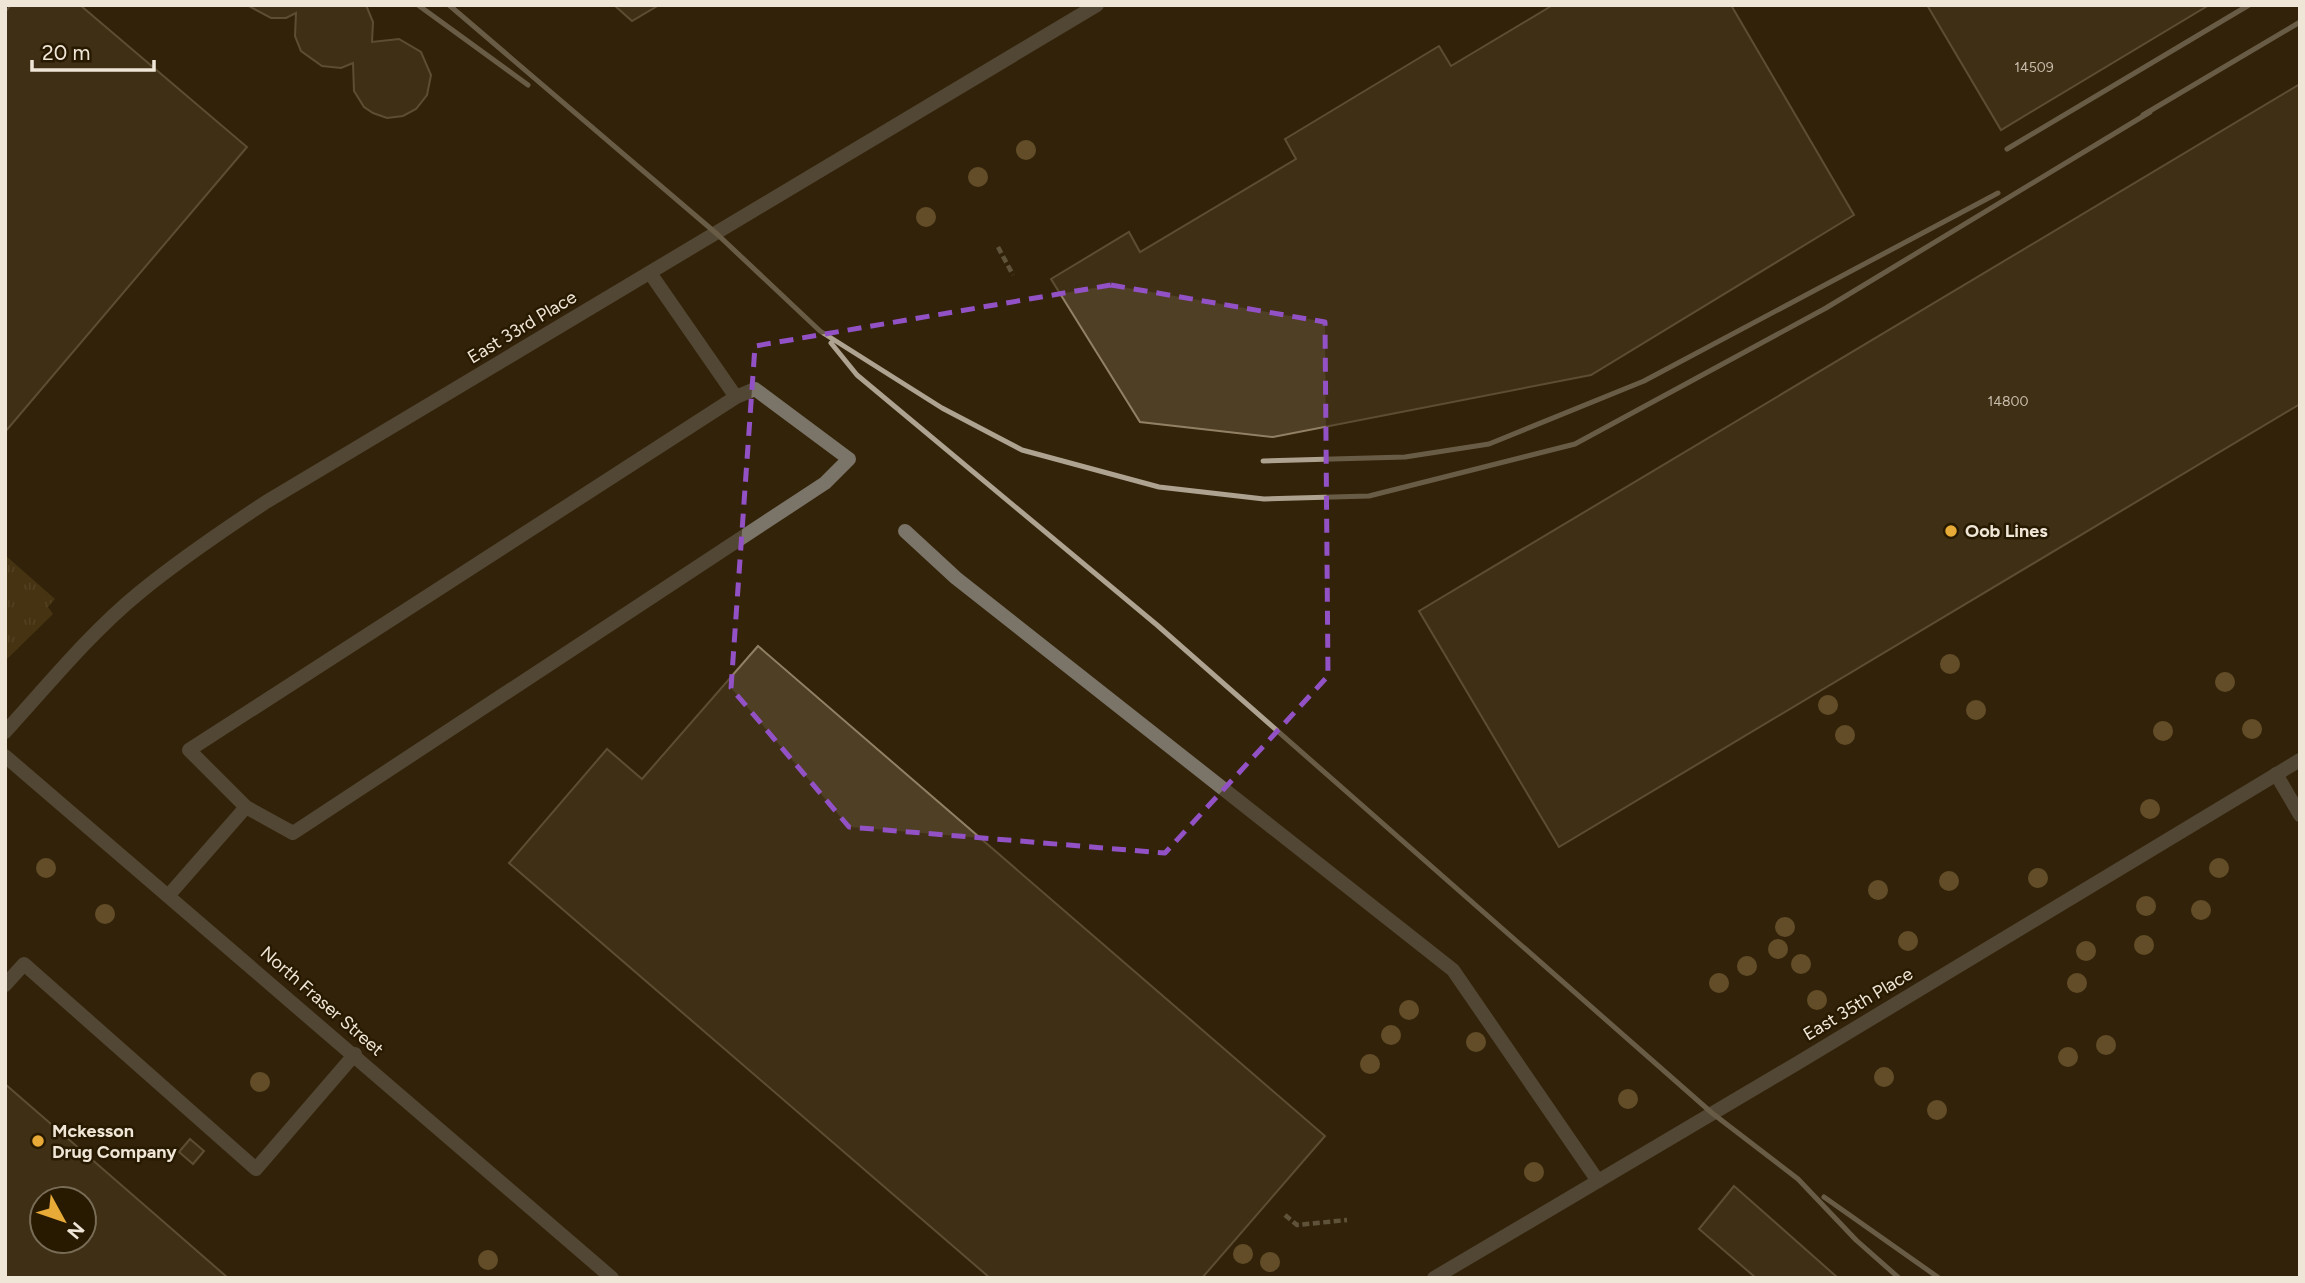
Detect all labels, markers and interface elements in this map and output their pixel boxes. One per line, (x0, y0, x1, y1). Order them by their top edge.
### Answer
scale bar (32, 28, 154, 72)
text: 20 m (42, 40, 90, 65)
house number: 14509 (2014, 59, 2054, 76)
street label: East 33rd Place (464, 286, 581, 368)
house number: 14800 (1987, 393, 2029, 410)
place label: Oob Lines (1965, 520, 2048, 542)
marker: Oob Lines (1943, 523, 1959, 539)
street label: North Fraser Street (256, 942, 388, 1061)
street label: East 35th Place (1799, 963, 1917, 1045)
place label: Mckesson Drug Company (52, 1120, 177, 1163)
marker: Mckesson Drug Company (30, 1133, 46, 1149)
north arrow (28, 1185, 98, 1255)
text: N (62, 1218, 89, 1244)

